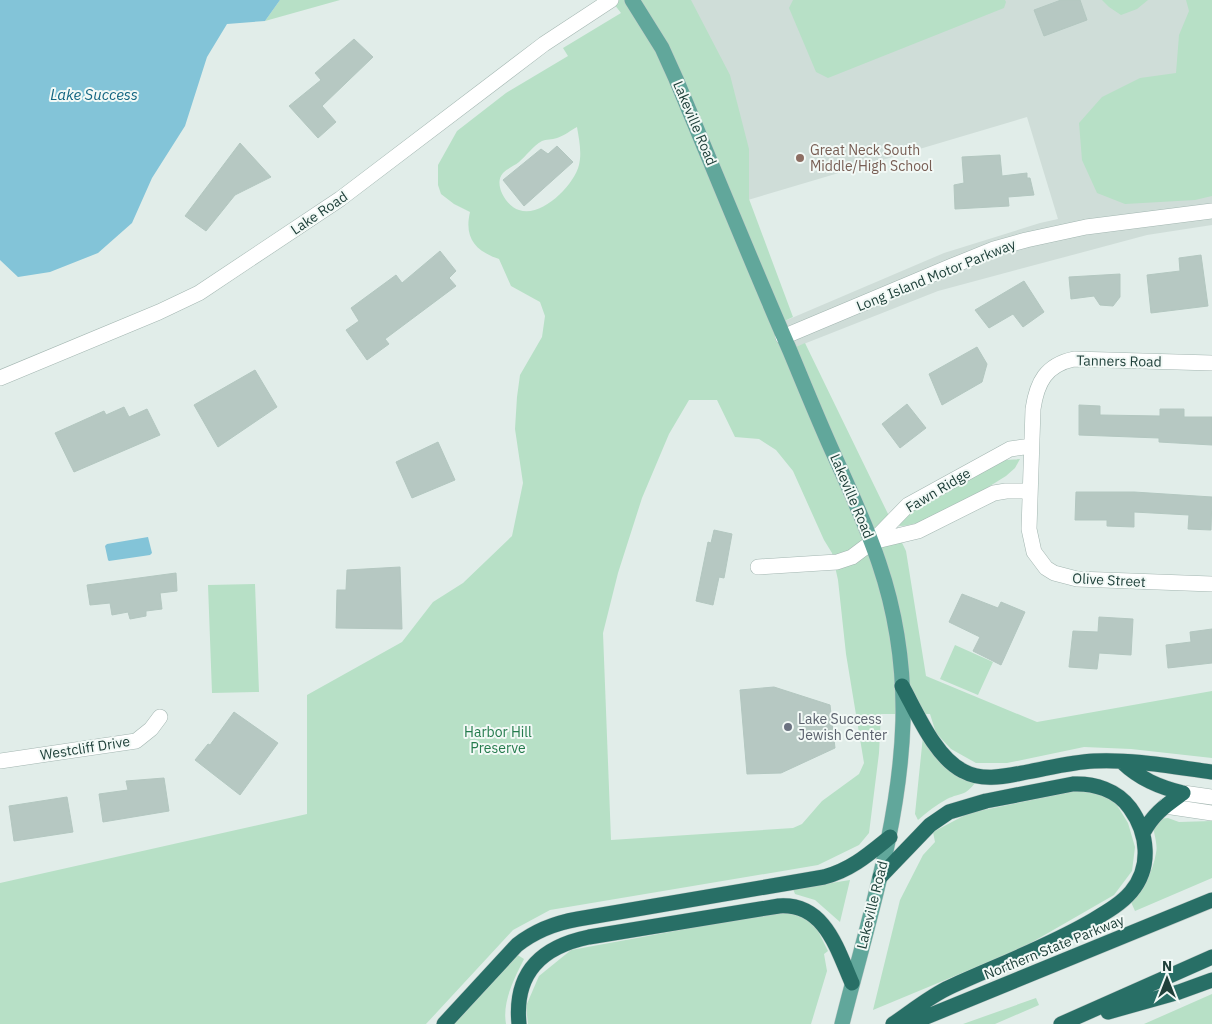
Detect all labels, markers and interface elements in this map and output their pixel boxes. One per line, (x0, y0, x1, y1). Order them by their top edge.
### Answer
street label: Lakeville Road (669, 78, 721, 168)
water label: Lake Success (50, 85, 138, 104)
place label: Great Neck South Middle/High School (810, 141, 933, 175)
marker: Great Neck South Middle/High School (794, 152, 806, 164)
street label: Lake Road (287, 187, 351, 239)
street label: Long Island Motor Parkway (854, 235, 1018, 315)
street label: Tanners Road (1076, 351, 1162, 371)
street label: Lakeville Road (826, 451, 878, 541)
street label: Fawn Ridge (902, 464, 974, 516)
street label: Olive Street (1072, 569, 1146, 591)
place label: Lake Success Jewish Center (798, 710, 887, 744)
marker: Lake Success Jewish Center (782, 721, 794, 733)
park label: Harbor Hill Preserve (464, 723, 532, 757)
street label: Westcliff Drive (39, 732, 132, 764)
street label: Lakeville Road (852, 859, 892, 951)
street label: Northern State Parkway (981, 911, 1127, 983)
north arrow (1142, 954, 1192, 1004)
text: N (1162, 957, 1172, 975)

